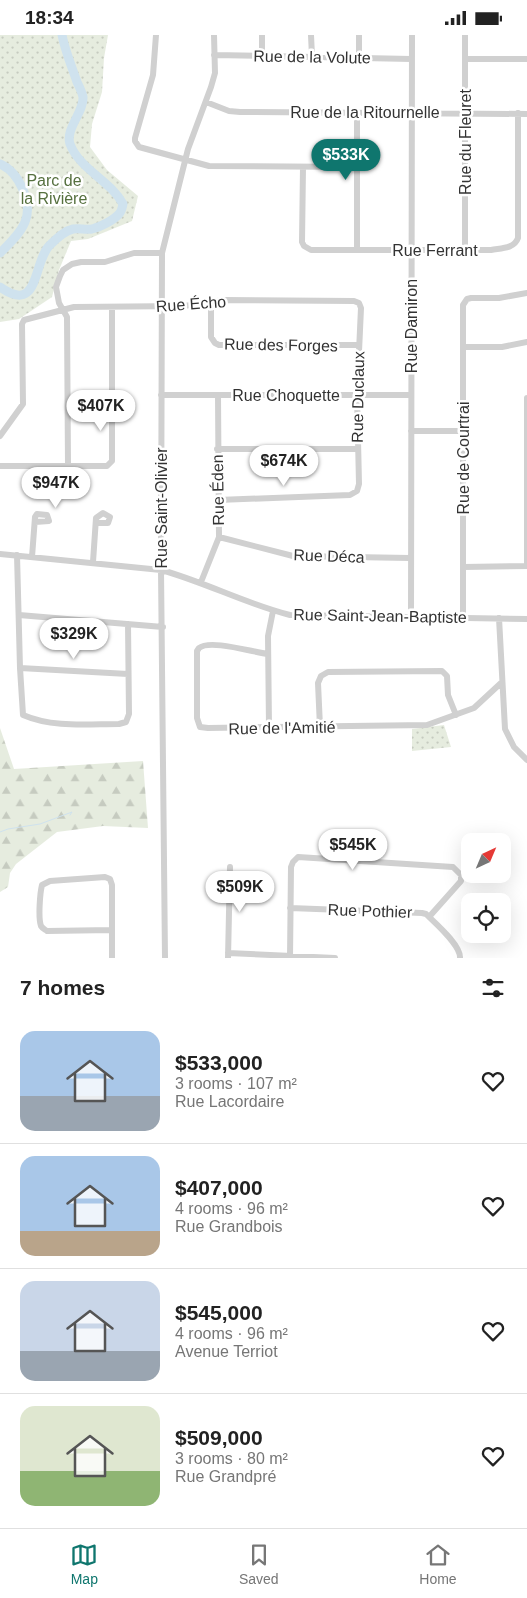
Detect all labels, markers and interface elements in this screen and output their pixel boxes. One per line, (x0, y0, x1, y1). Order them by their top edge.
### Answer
text: 18:34 (25, 7, 74, 28)
street label: Rue de la Volute (253, 47, 371, 67)
street label: Rue du Fleuret (457, 89, 474, 195)
street label: Rue de la Ritournelle (290, 104, 440, 121)
pin: $533K (311, 139, 381, 181)
text: $533K (322, 146, 370, 163)
park label: Parc de la Rivière (21, 172, 87, 207)
street label: Rue Ferrant (392, 242, 478, 259)
street label: Rue Damiron (403, 279, 420, 373)
street label: Rue Écho (155, 292, 227, 315)
street label: Rue des Forges (224, 336, 338, 354)
street label: Rue Duclaux (349, 351, 367, 443)
street label: Rue Choquette (232, 387, 340, 404)
pin: $407K (66, 389, 136, 432)
text: $407K (77, 397, 125, 414)
street label: Rue de Courtrai (455, 402, 472, 514)
pin: $674K (249, 445, 319, 487)
street label: Rue Saint-Olivier (153, 447, 170, 568)
text: $674K (260, 452, 308, 469)
street label: Rue Éden (208, 454, 227, 526)
pin: $947K (21, 467, 91, 509)
text: $947K (32, 474, 80, 491)
street label: Rue Déca (293, 546, 365, 566)
street label: Rue Saint-Jean-Baptiste (293, 606, 467, 626)
pin: $329K (39, 617, 109, 660)
text: $329K (50, 625, 98, 642)
street label: Rue de l'Amitié (228, 719, 336, 737)
pin: $545K (318, 829, 388, 871)
north arrow (461, 833, 511, 883)
map controls (461, 833, 511, 943)
text: $545K (329, 836, 377, 853)
pin: $509K (205, 871, 275, 913)
text: $509K (216, 878, 264, 895)
button: locate (461, 893, 511, 943)
street label: Rue Pothier (327, 901, 413, 921)
icon: filters (479, 974, 507, 1002)
text: 7 homes (20, 976, 105, 999)
icon: home (60, 1051, 120, 1111)
text: $533,000 (175, 1051, 263, 1074)
icon: heart (479, 1067, 507, 1095)
text: 3 rooms · 107 m² (175, 1075, 297, 1092)
text: Rue Lacordaire (175, 1093, 284, 1110)
icon: home (60, 1176, 120, 1236)
text: $407,000 (175, 1176, 263, 1199)
icon: heart (479, 1192, 507, 1220)
text: 4 rooms · 96 m² (175, 1200, 288, 1217)
text: Rue Grandbois (175, 1218, 283, 1235)
icon: home (60, 1301, 120, 1361)
text: $545,000 (175, 1301, 263, 1324)
icon: heart (479, 1317, 507, 1345)
text: 4 rooms · 96 m² (175, 1325, 288, 1342)
text: Avenue Terriot (175, 1343, 278, 1360)
icon: home (60, 1426, 120, 1486)
text: $509,000 (175, 1426, 263, 1449)
icon: heart (479, 1442, 507, 1470)
text: 3 rooms · 80 m² (175, 1450, 288, 1467)
text: Rue Grandpré (175, 1468, 276, 1485)
tab: Map (70, 1541, 98, 1587)
tab: Saved (239, 1541, 279, 1587)
tab: Home (419, 1541, 457, 1587)

